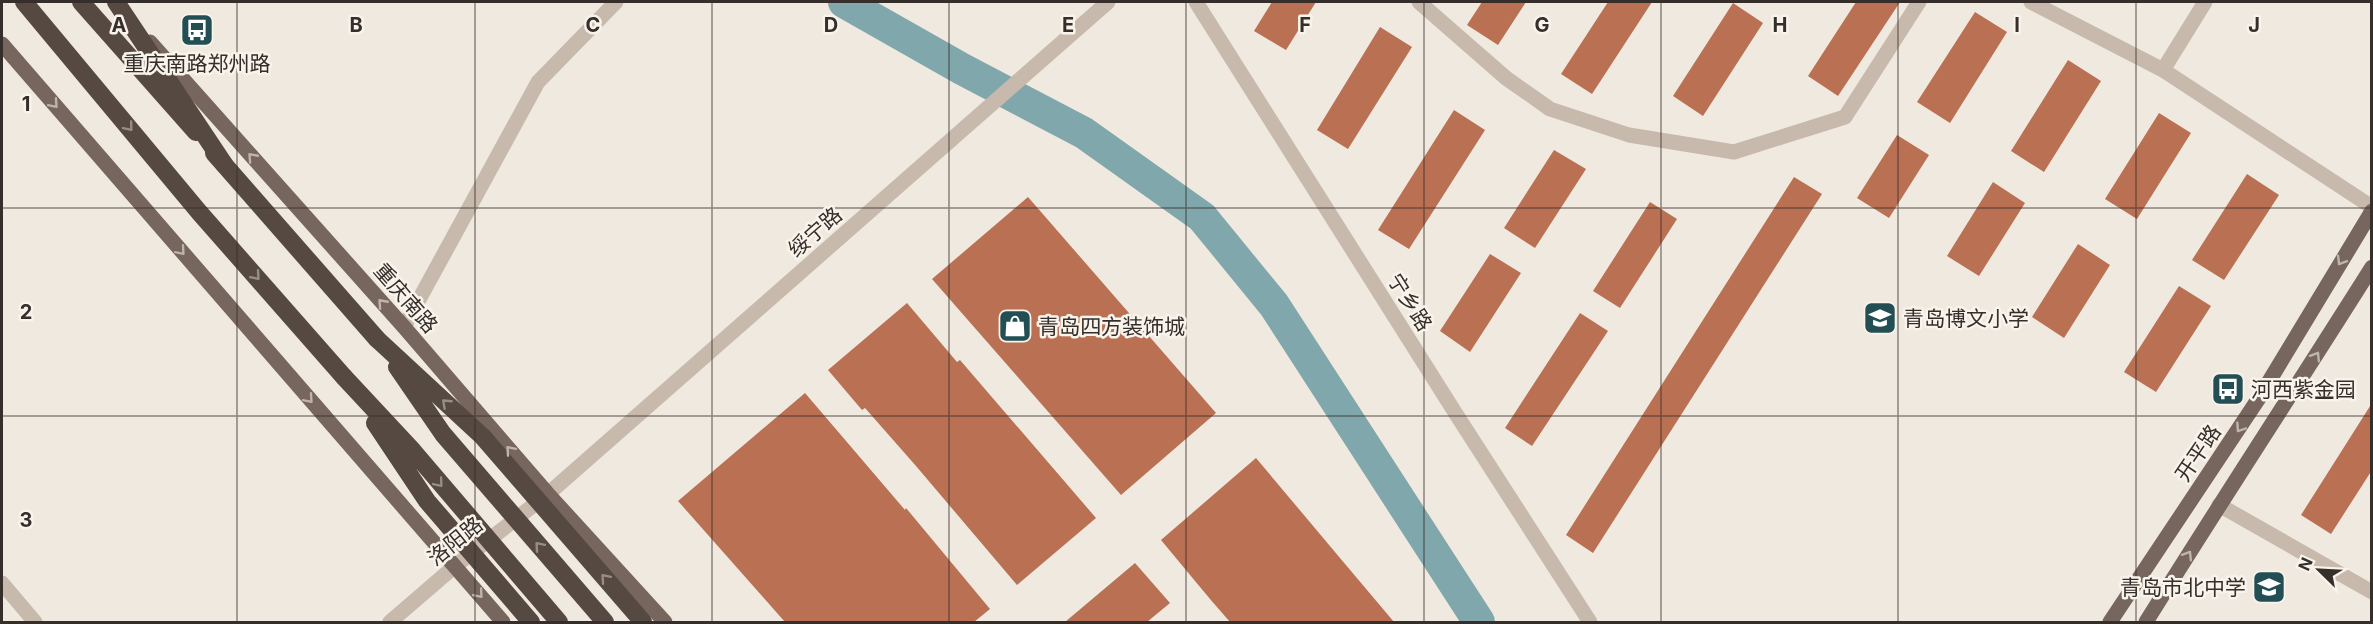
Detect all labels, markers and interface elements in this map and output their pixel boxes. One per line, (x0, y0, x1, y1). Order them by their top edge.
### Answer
bus stop icon: 重庆南路郑州路 (179, 12, 215, 48)
text: A (112, 13, 127, 37)
text: B (349, 13, 363, 37)
text: C (586, 13, 600, 37)
text: D (824, 13, 838, 37)
text: E (1062, 13, 1074, 37)
text: F (1299, 13, 1311, 37)
text: G (1534, 13, 1550, 37)
text: H (1773, 13, 1787, 37)
text: I (2014, 13, 2020, 37)
text: J (2248, 13, 2260, 37)
place label: 重庆南路郑州路 (124, 51, 271, 76)
text: 1 (22, 92, 30, 116)
one-way arrow (46, 97, 57, 108)
one-way arrow (122, 120, 133, 131)
one-way arrow (248, 153, 259, 164)
street label: 绥宁路 (783, 202, 847, 262)
one-way arrow (174, 244, 185, 255)
one-way arrow (2337, 255, 2349, 265)
street label: 重庆南路 (369, 258, 443, 338)
one-way arrow (248, 269, 259, 280)
street label: 宁乡路 (1383, 269, 1437, 335)
one-way arrow (378, 299, 389, 309)
text: 2 (20, 300, 32, 324)
school or university icon: 青岛博文小学 (1862, 300, 1898, 336)
place label: 青岛博文小学 (1903, 306, 2029, 331)
shop icon: 青岛四方装饰城 (997, 308, 1033, 344)
place label: 青岛四方装饰城 (1038, 314, 1185, 339)
one-way arrow (2309, 352, 2321, 362)
bus stop icon: 河西紫金园 (2210, 371, 2246, 407)
place label: 河西紫金园 (2251, 377, 2356, 402)
one-way arrow (302, 392, 313, 403)
one-way arrow (442, 399, 452, 410)
street label: 开平路 (2170, 420, 2226, 486)
one-way arrow (2236, 421, 2247, 432)
one-way arrow (506, 446, 517, 457)
one-way arrow (432, 476, 443, 487)
text: 3 (20, 508, 32, 532)
street label: 洛阳路 (423, 511, 487, 571)
north arrow (2289, 540, 2349, 600)
one-way arrow (536, 542, 547, 553)
one-way arrow (2180, 551, 2192, 561)
text: N (2294, 554, 2317, 574)
school or university icon: 青岛市北中学 (2251, 569, 2287, 605)
one-way arrow (601, 574, 612, 585)
place label: 青岛市北中学 (2120, 575, 2246, 600)
one-way arrow (471, 587, 482, 598)

